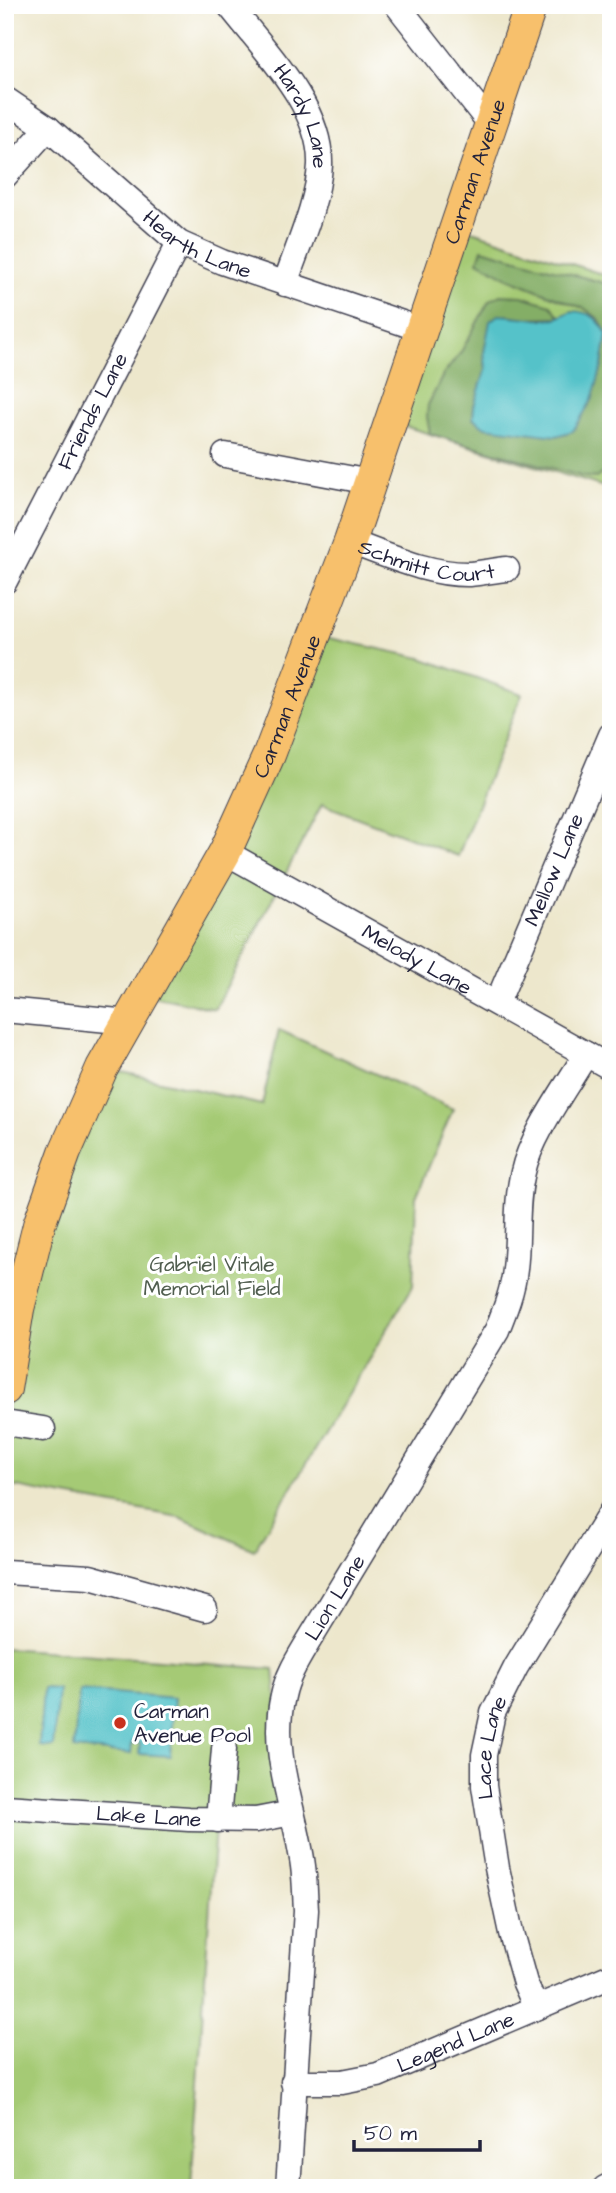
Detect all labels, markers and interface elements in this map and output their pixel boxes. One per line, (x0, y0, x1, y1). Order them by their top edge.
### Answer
street label: Hardy Lane (267, 58, 335, 169)
street label: Carman Avenue (437, 95, 513, 248)
street label: Hearth Lane (137, 203, 255, 285)
street label: Friends Lane (50, 348, 135, 475)
street label: Schmitt Court (354, 532, 497, 589)
street label: Carman Avenue (246, 630, 328, 783)
street label: Mellow Lane (517, 809, 591, 930)
street label: Melody Lane (357, 917, 477, 1002)
park label: Gabriel Vitale Memorial Field (143, 1250, 281, 1303)
street label: Lion Lane (298, 1549, 372, 1646)
street label: Lace Lane (469, 1690, 514, 1802)
place label: Carman Avenue Pool (134, 1697, 251, 1750)
marker: Carman Avenue Pool (112, 1715, 128, 1731)
street label: Lake Lane (95, 1798, 201, 1834)
street label: Legend Lane (392, 2004, 519, 2080)
scale bar (354, 2109, 480, 2153)
text: 50 m (364, 2119, 418, 2148)

